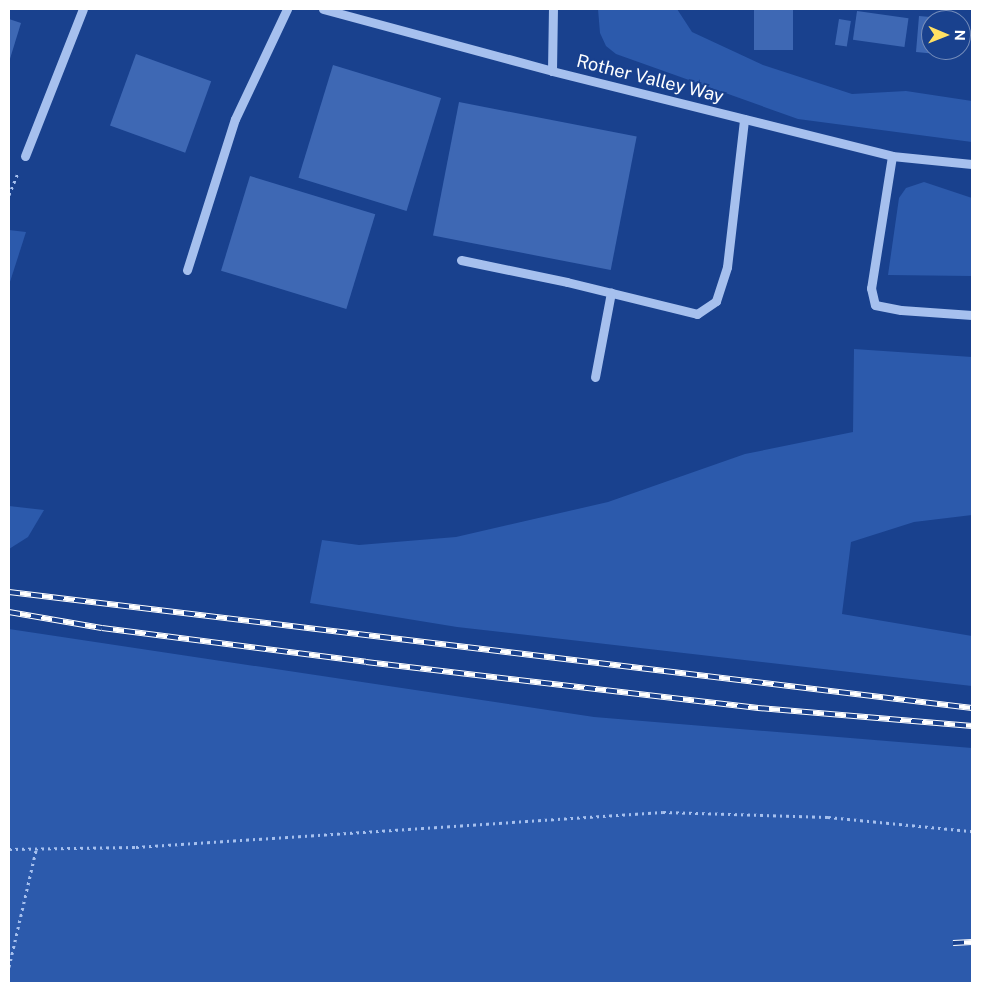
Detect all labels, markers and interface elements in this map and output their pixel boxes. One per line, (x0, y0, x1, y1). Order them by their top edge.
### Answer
north arrow (921, 10, 971, 60)
text: N (952, 30, 968, 41)
street label: Rother Valley Way (574, 50, 726, 108)

